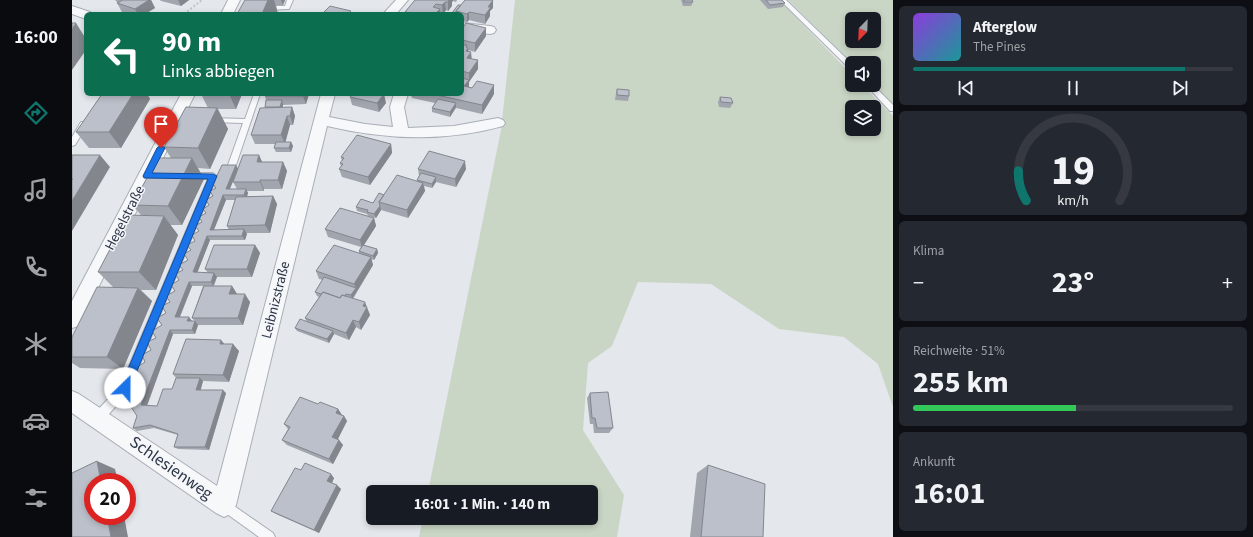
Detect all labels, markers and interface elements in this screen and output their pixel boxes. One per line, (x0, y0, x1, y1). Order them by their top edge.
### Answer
north arrow (845, 12, 881, 48)
map controls (845, 12, 881, 136)
text: Afterglow (973, 17, 1037, 38)
text: 90 m (162, 22, 221, 62)
text: 16:00 (14, 25, 58, 50)
icon: left (96, 28, 148, 80)
text: The Pines (973, 38, 1026, 56)
button: sound (845, 56, 881, 92)
text: Links abbiegen (162, 59, 275, 84)
icon: previous (955, 77, 977, 99)
icon: pause (1062, 77, 1084, 99)
icon: next (1169, 77, 1191, 99)
icon: directions (22, 99, 50, 127)
button: layers (845, 100, 881, 136)
pin (144, 107, 178, 148)
icon: arrive (150, 113, 172, 135)
text: 19 (1051, 141, 1095, 201)
icon: music (22, 176, 50, 204)
street label: Hegelstraße (100, 182, 150, 254)
text: km/h (1057, 190, 1089, 211)
text: Klima (913, 242, 944, 260)
icon: phone (22, 253, 50, 281)
street label: Leibnizstraße (257, 259, 295, 341)
text: 23° (1052, 261, 1094, 304)
text: − (913, 267, 924, 299)
text: + (1222, 267, 1233, 299)
icon: climate (22, 330, 50, 358)
text: Reichweite · 51% (913, 342, 1005, 360)
text: 255 km (913, 361, 1009, 404)
position arrow (104, 367, 146, 409)
icon: car (22, 407, 50, 435)
street label: Schlesienweg (124, 430, 218, 506)
text: Ankunft (913, 453, 955, 471)
text: 16:01 (913, 472, 985, 515)
speed limit sign: 20 (84, 473, 136, 525)
icon: filters (22, 484, 50, 512)
text: 16:01 · 1 Min. · 140 m (414, 494, 550, 515)

